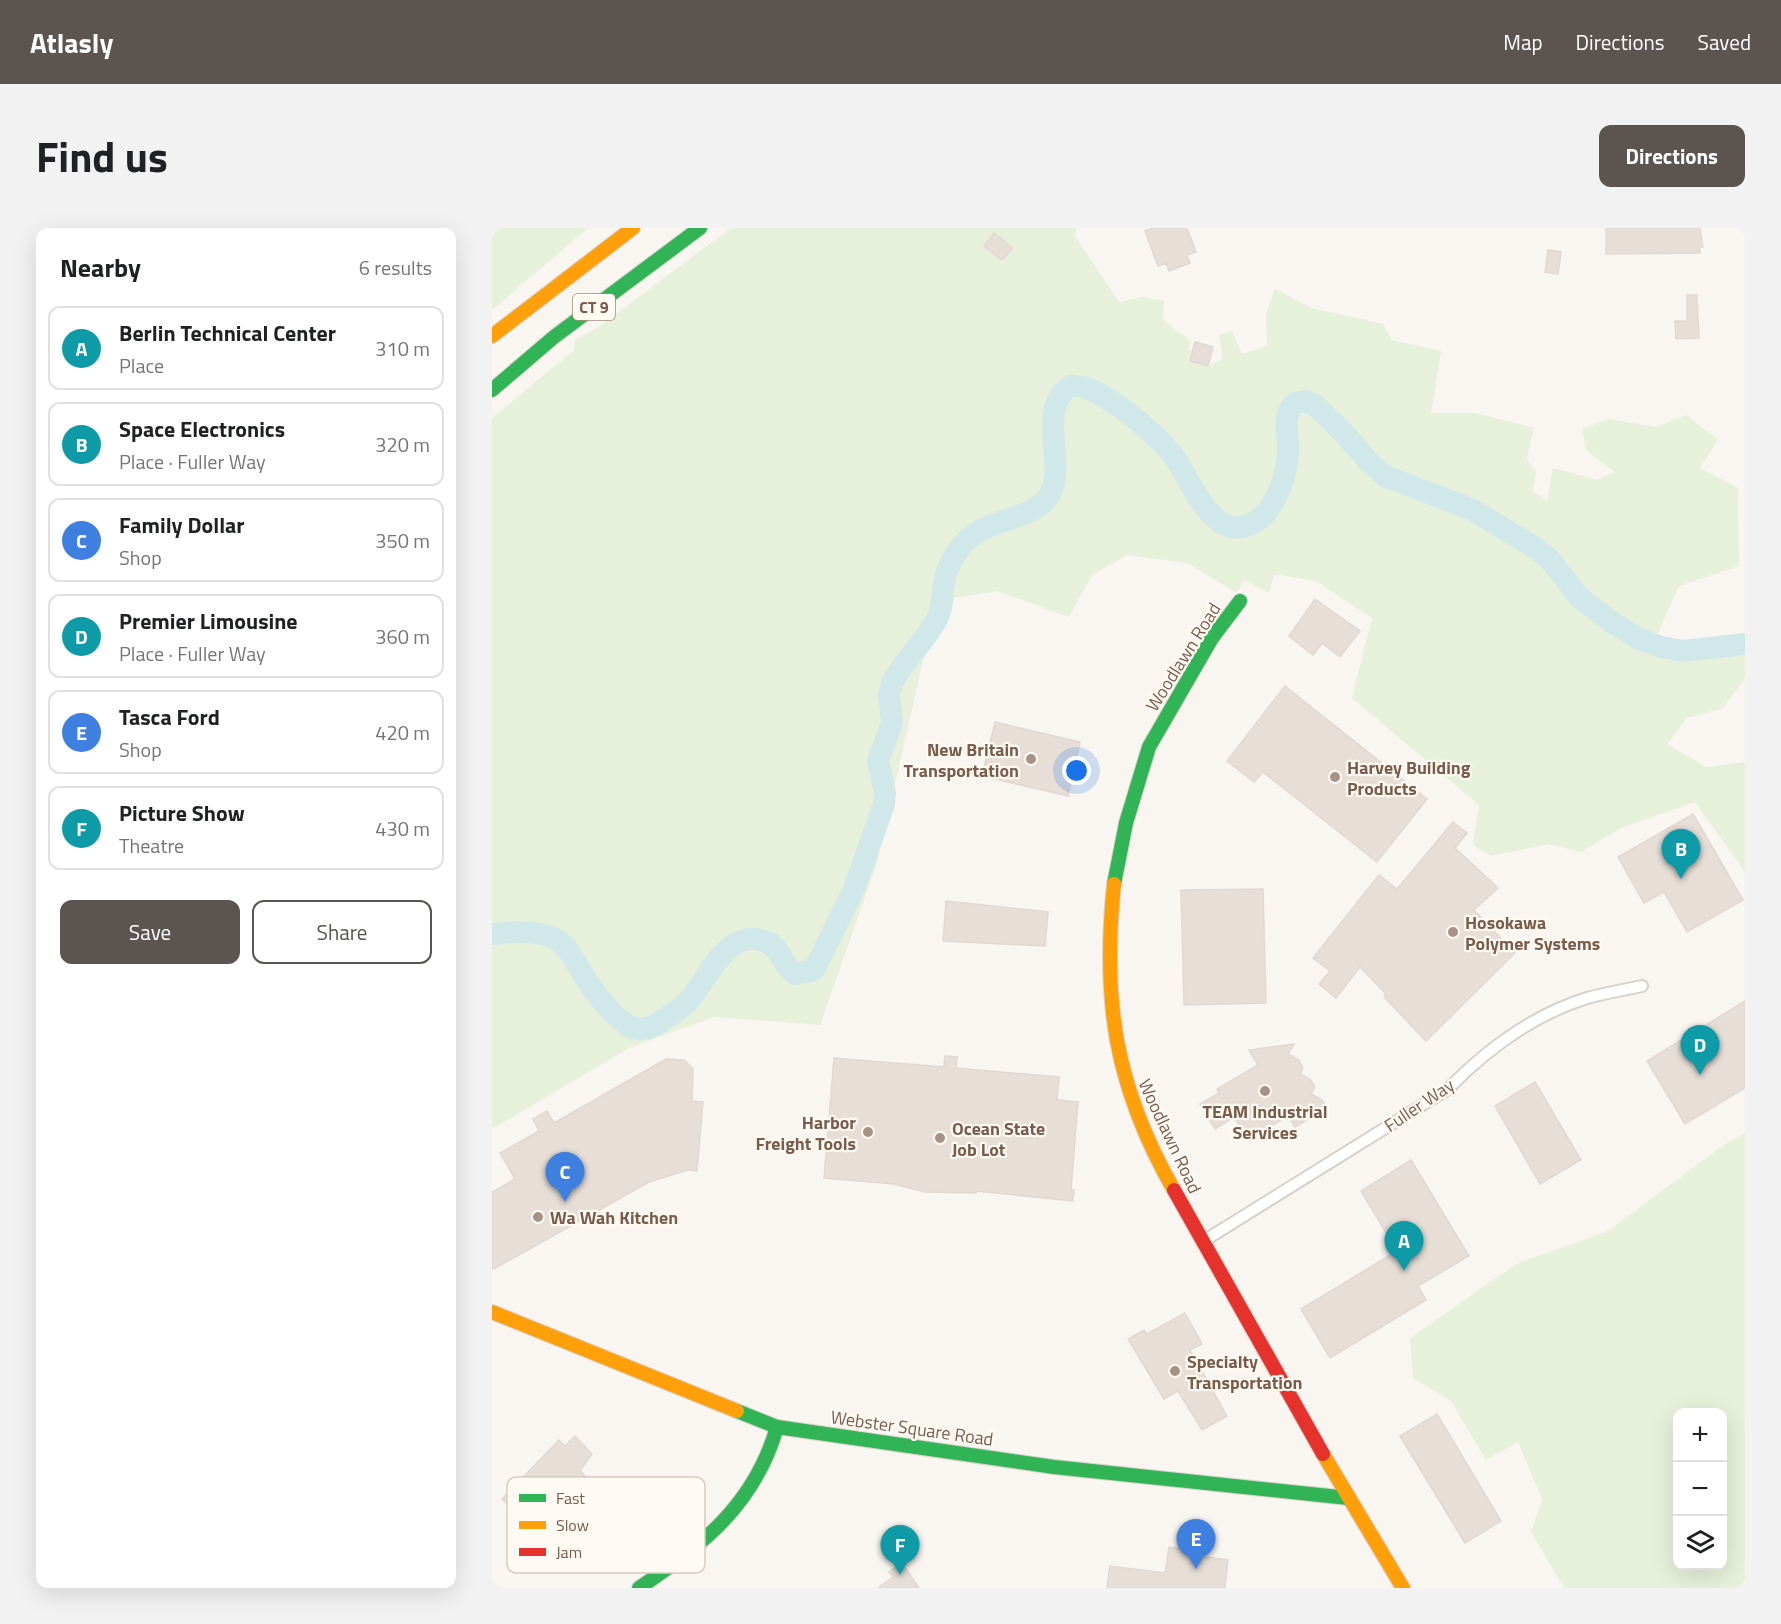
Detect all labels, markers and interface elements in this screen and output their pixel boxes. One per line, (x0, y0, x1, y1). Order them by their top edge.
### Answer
text: Atlasly (30, 21, 113, 64)
text: Map (1503, 26, 1543, 58)
text: Directions (1576, 26, 1665, 58)
text: Saved (1698, 26, 1751, 58)
text: Find us (36, 124, 168, 188)
button: Directions (1599, 125, 1745, 187)
text: Nearby (60, 248, 141, 287)
text: 6 results (359, 252, 432, 283)
road number: CT 9 (573, 294, 615, 320)
text: Berlin Technical Center (119, 316, 336, 350)
text: A (75, 333, 88, 364)
text: 310 m (375, 333, 430, 364)
text: Place (119, 350, 164, 381)
text: Space Electronics (119, 412, 285, 446)
text: B (75, 429, 88, 460)
text: 320 m (375, 429, 430, 460)
text: Place · Fuller Way (119, 446, 266, 477)
text: Family Dollar (119, 508, 245, 542)
text: C (76, 525, 87, 556)
text: 350 m (375, 525, 430, 556)
text: Shop (119, 542, 162, 573)
street label: Woodlawn Road (1139, 597, 1227, 717)
text: Premier Limousine (119, 604, 298, 638)
text: D (75, 621, 88, 652)
text: 360 m (375, 621, 430, 652)
text: Place · Fuller Way (119, 638, 266, 669)
text: Tasca Ford (119, 700, 220, 734)
text: E (76, 717, 87, 748)
text: 420 m (375, 717, 430, 748)
text: Shop (119, 734, 162, 765)
place label: New Britain Transportation (904, 736, 1019, 784)
marker: New Britain Transportation (1024, 752, 1038, 766)
place label: Harvey Building Products (1347, 754, 1471, 802)
your location (1062, 756, 1091, 785)
marker: Harvey Building Products (1328, 770, 1342, 784)
text: Picture Show (119, 796, 245, 830)
text: F (76, 813, 87, 844)
text: 430 m (375, 813, 430, 844)
text: Theatre (119, 830, 184, 861)
pin: B (1662, 830, 1700, 879)
button: Save (60, 900, 240, 964)
button: Share (252, 900, 432, 964)
place label: Hosokawa Polymer Systems (1465, 909, 1600, 957)
marker: Hosokawa Polymer Systems (1446, 925, 1460, 939)
pin: D (1680, 1026, 1720, 1075)
street label: Fuller Way (1378, 1071, 1460, 1138)
street label: Woodlawn Road (1132, 1074, 1208, 1198)
marker: TEAM Industrial Services (1258, 1084, 1272, 1098)
place label: TEAM Industrial Services (1202, 1098, 1328, 1146)
place label: Harbor Freight Tools (755, 1109, 856, 1157)
place label: Ocean State Job Lot (952, 1115, 1045, 1163)
marker: Harbor Freight Tools (861, 1125, 875, 1139)
marker: Ocean State Job Lot (933, 1131, 947, 1145)
pin: C (546, 1152, 584, 1202)
place label: Wa Wah Kitchen (550, 1204, 678, 1231)
marker: Wa Wah Kitchen (531, 1210, 545, 1224)
pin: A (1384, 1222, 1424, 1271)
place label: Specialty Transportation (1187, 1348, 1302, 1396)
marker: Specialty Transportation (1168, 1364, 1182, 1378)
street label: Webster Square Road (829, 1403, 995, 1453)
map controls (1673, 1408, 1727, 1570)
button: + (1673, 1408, 1727, 1462)
button: − (1673, 1462, 1727, 1516)
legend (507, 1477, 705, 1573)
text: Fast (556, 1486, 585, 1510)
text: Slow (556, 1513, 589, 1537)
button: layers (1673, 1516, 1727, 1570)
pin: E (1176, 1520, 1216, 1569)
pin: F (880, 1526, 920, 1575)
text: Jam (556, 1540, 582, 1564)

